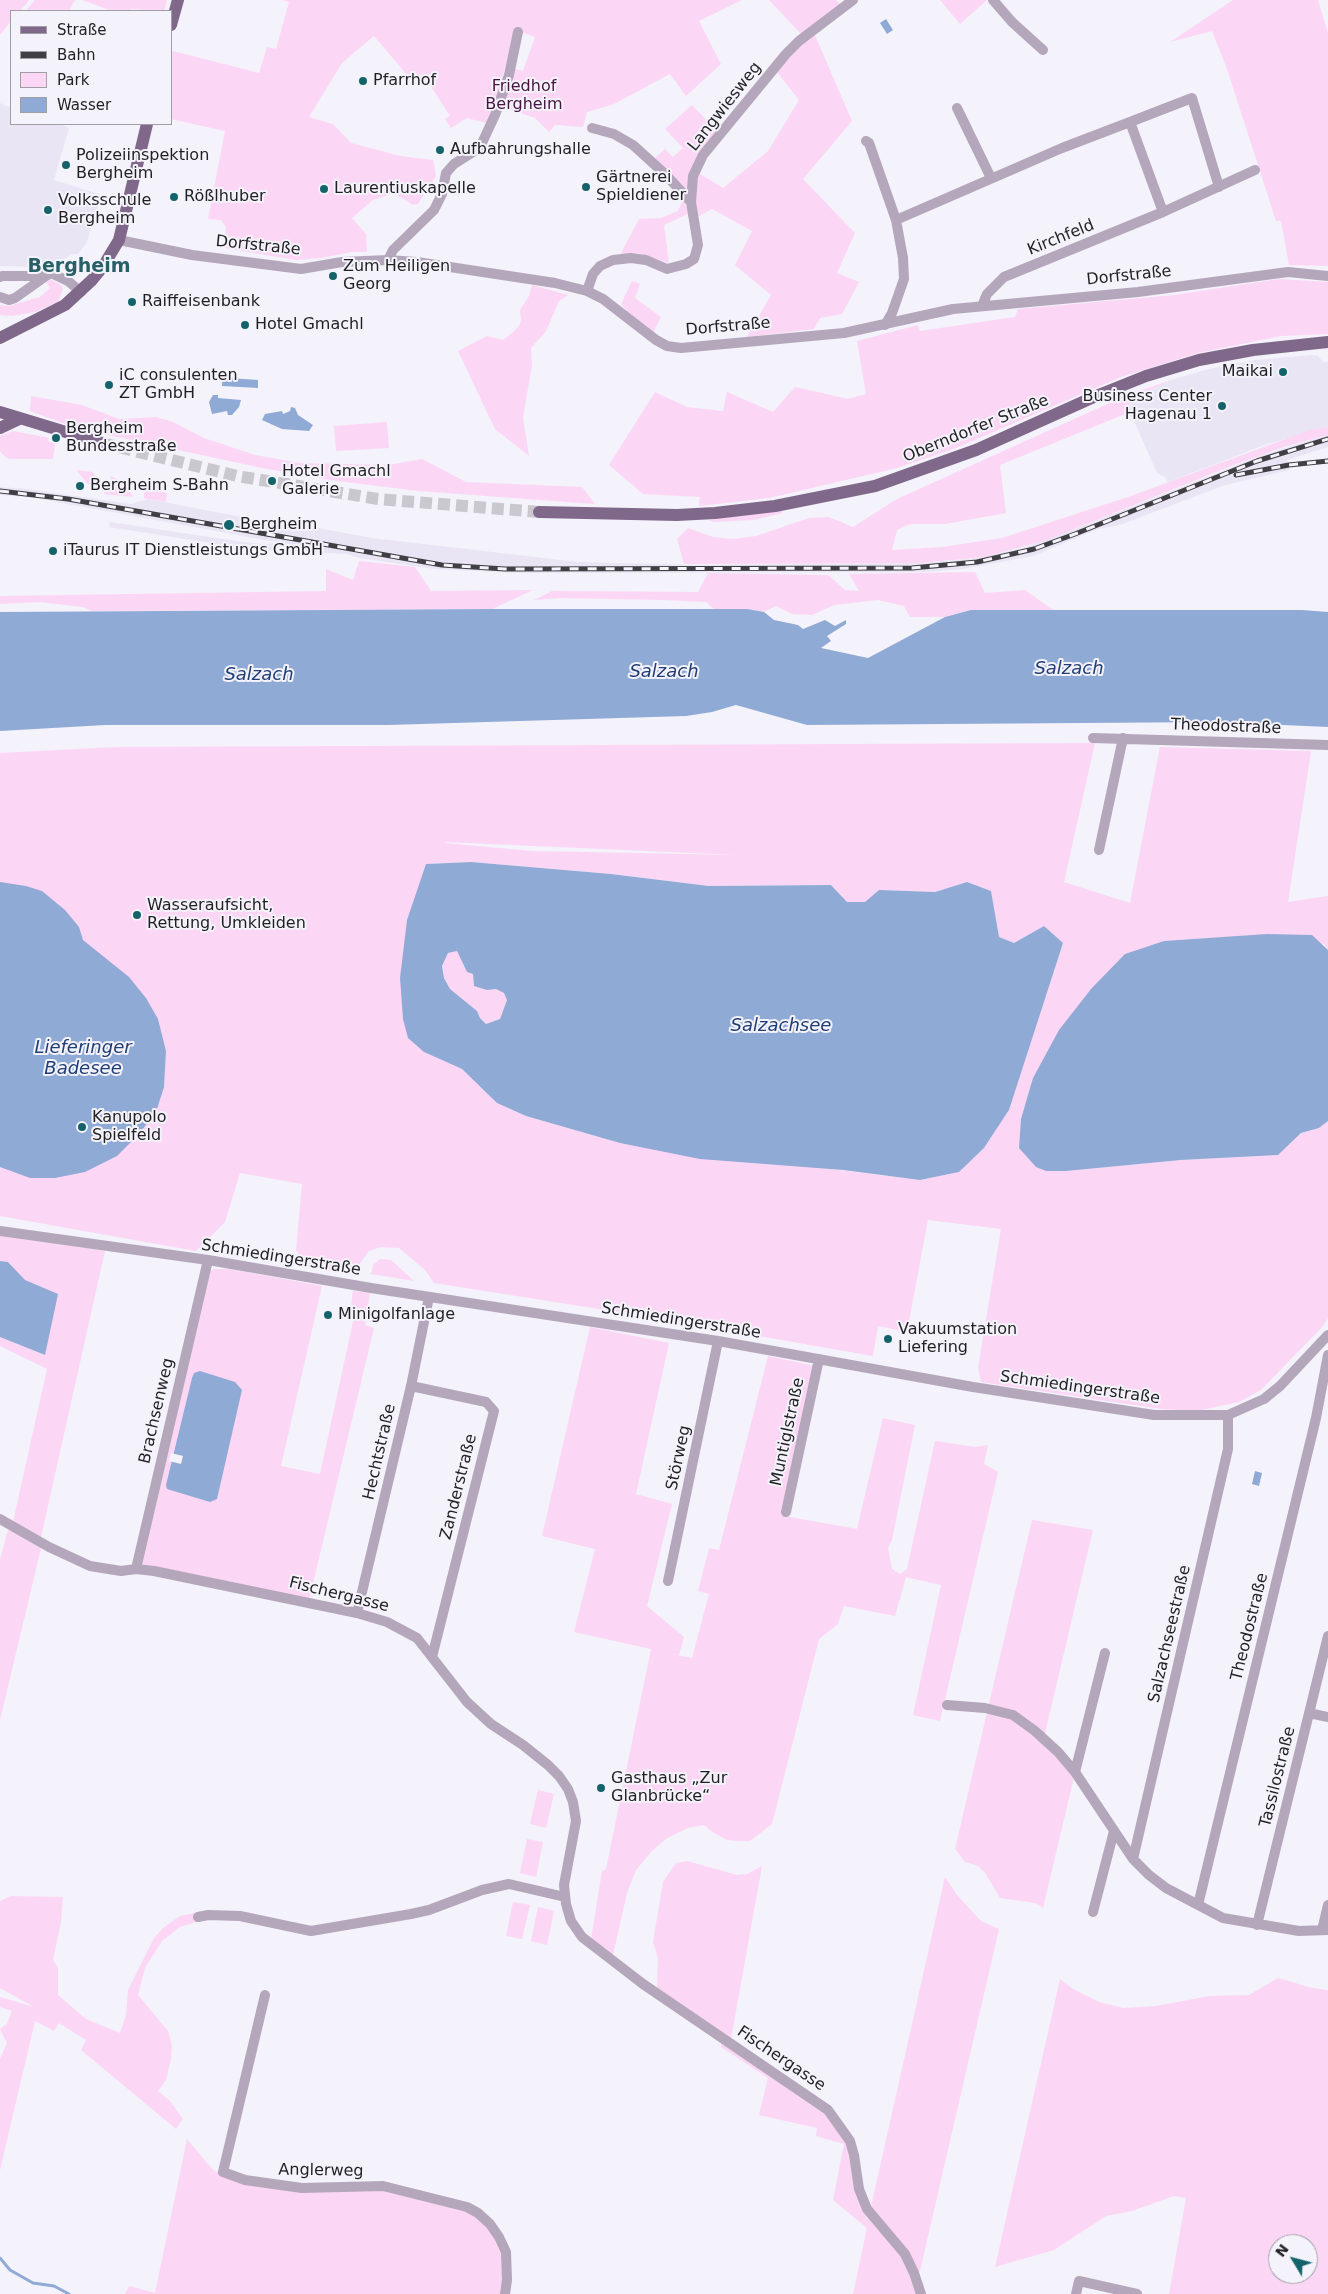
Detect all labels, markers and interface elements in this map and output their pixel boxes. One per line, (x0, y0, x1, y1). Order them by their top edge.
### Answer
legend (10, 10, 172, 125)
text: Straße (57, 21, 106, 39)
text: Bahn (57, 46, 96, 64)
street label: Langwiesweg (684, 59, 766, 155)
text: Park (57, 71, 89, 89)
place label: Pfarrhof (373, 71, 436, 91)
marker: Pfarrhof (357, 75, 369, 87)
park label: Friedhof Bergheim (485, 77, 563, 115)
text: Wasser (57, 96, 111, 114)
place label: Aufbahrungshalle (450, 140, 591, 160)
marker: Aufbahrungshalle (434, 144, 446, 156)
place label: Polizeiinspektion Bergheim (76, 146, 209, 184)
marker: Polizeiinspektion Bergheim (60, 159, 72, 171)
place label: Gärtnerei Spieldiener (596, 168, 686, 206)
place label: Laurentiuskapelle (334, 179, 476, 199)
marker: Gärtnerei Spieldiener (580, 181, 592, 193)
marker: Laurentiuskapelle (318, 183, 330, 195)
place label: Rößlhuber (184, 187, 266, 207)
place label: Volksschule Bergheim (58, 191, 151, 229)
marker: Rößlhuber (168, 191, 180, 203)
marker: Volksschule Bergheim (42, 204, 54, 216)
street label: Kirchfeld (1025, 216, 1097, 260)
street label: Dorfstraße (215, 232, 301, 260)
district label: Bergheim (27, 256, 131, 278)
place label: Zum Heiligen Georg (343, 257, 450, 295)
street label: Dorfstraße (1086, 262, 1172, 290)
marker: Zum Heiligen Georg (327, 270, 339, 282)
place label: Raiffeisenbank (142, 292, 260, 312)
marker: Raiffeisenbank (126, 296, 138, 308)
street label: Dorfstraße (685, 314, 771, 340)
place label: Hotel Gmachl (255, 315, 364, 335)
marker: Hotel Gmachl (239, 319, 251, 331)
place label: Maikai (1222, 362, 1273, 382)
place label: iC consulenten ZT GmbH (119, 366, 238, 404)
marker: Maikai (1277, 366, 1289, 378)
marker: iC consulenten ZT GmbH (103, 379, 115, 391)
place label: Business Center Hagenau 1 (1083, 387, 1212, 425)
street label: Oberndorfer Straße (900, 391, 1052, 467)
marker: Business Center Hagenau 1 (1216, 400, 1228, 412)
place label: Bergheim Bundesstraße (66, 419, 177, 457)
marker: Bergheim Bundesstraße (50, 432, 62, 444)
place label: Hotel Gmachl Galerie (282, 462, 391, 500)
marker: Hotel Gmachl Galerie (266, 475, 278, 487)
place label: Bergheim S-Bahn (90, 476, 229, 496)
marker: Bergheim S-Bahn (74, 480, 86, 492)
place label: Bergheim (240, 515, 317, 535)
marker: Bergheim (222, 518, 236, 532)
place label: iTaurus IT Dienstleistungs GmbH (63, 541, 323, 561)
marker: iTaurus IT Dienstleistungs GmbH (47, 545, 59, 557)
water label: Salzach (1034, 658, 1104, 680)
water label: Salzach (629, 661, 699, 683)
water label: Salzach (224, 664, 294, 686)
street label: Theodostraße (1170, 715, 1282, 739)
place label: Wasseraufsicht, Rettung, Umkleiden (147, 896, 306, 934)
marker: Wasseraufsicht, Rettung, Umkleiden (131, 909, 143, 921)
water label: Salzachsee (731, 1015, 831, 1037)
water label: Lieferinger Badesee (34, 1037, 132, 1080)
place label: Kanupolo Spielfeld (92, 1108, 166, 1146)
marker: Kanupolo Spielfeld (76, 1121, 88, 1133)
street label: Schmiedingerstraße (200, 1236, 362, 1280)
street label: Schmiedingerstraße (600, 1299, 762, 1343)
place label: Minigolfanlage (338, 1305, 455, 1325)
marker: Minigolfanlage (322, 1309, 334, 1321)
place label: Vakuumstation Liefering (898, 1320, 1017, 1358)
marker: Vakuumstation Liefering (882, 1333, 894, 1345)
street label: Brachsenweg (136, 1356, 178, 1466)
street label: Schmiedingerstraße (999, 1367, 1161, 1409)
street label: Muntiglstraße (767, 1376, 809, 1488)
street label: Hechtstraße (360, 1402, 400, 1502)
street label: Störweg (663, 1424, 695, 1492)
street label: Zanderstraße (437, 1432, 481, 1542)
street label: Salzachseestraße (1145, 1563, 1195, 1705)
street label: Theodostraße (1227, 1571, 1273, 1683)
street label: Fischergasse (287, 1573, 391, 1617)
street label: Tassilostraße (1256, 1725, 1300, 1829)
place label: Gasthaus „Zur Glanbrücke“ (611, 1769, 727, 1807)
marker: Gasthaus „Zur Glanbrücke“ (595, 1782, 607, 1794)
street label: Fischergasse (733, 2022, 829, 2096)
street label: Anglerweg (278, 2161, 364, 2181)
north arrow (1268, 2234, 1318, 2284)
text: N (1272, 2241, 1292, 2260)

